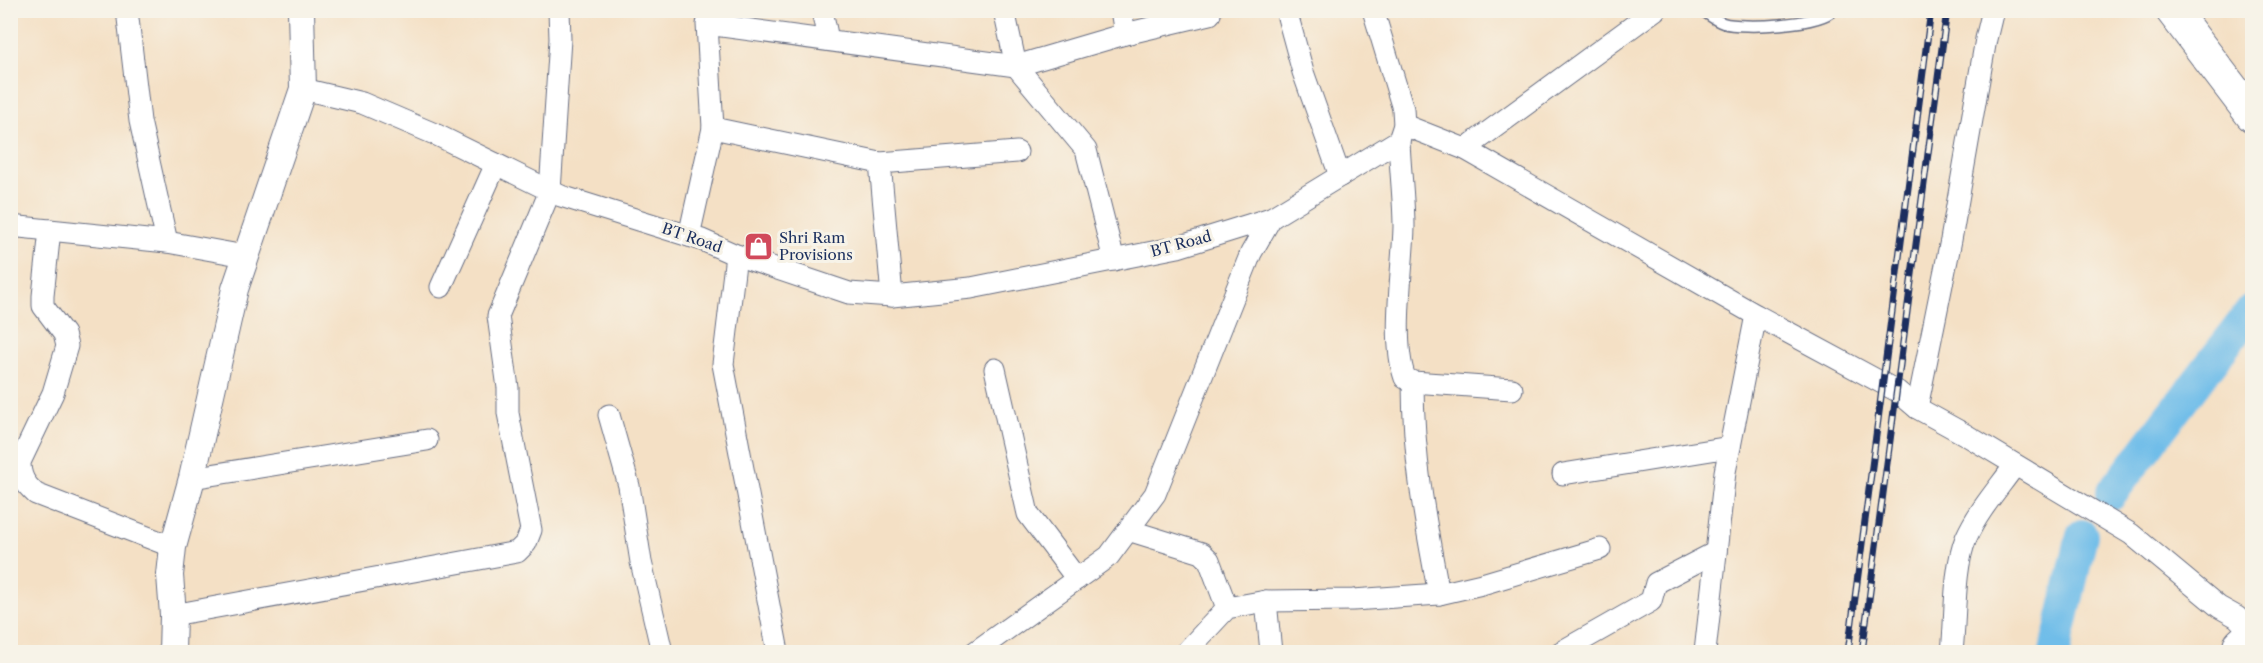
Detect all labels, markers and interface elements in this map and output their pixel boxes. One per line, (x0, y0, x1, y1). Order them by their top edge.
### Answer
street label: BT Road (660, 218, 725, 257)
street label: BT Road (1148, 226, 1213, 261)
place label: Shri Ram Provisions (779, 228, 853, 264)
shop icon: Shri Ram Provisions (742, 231, 774, 263)

